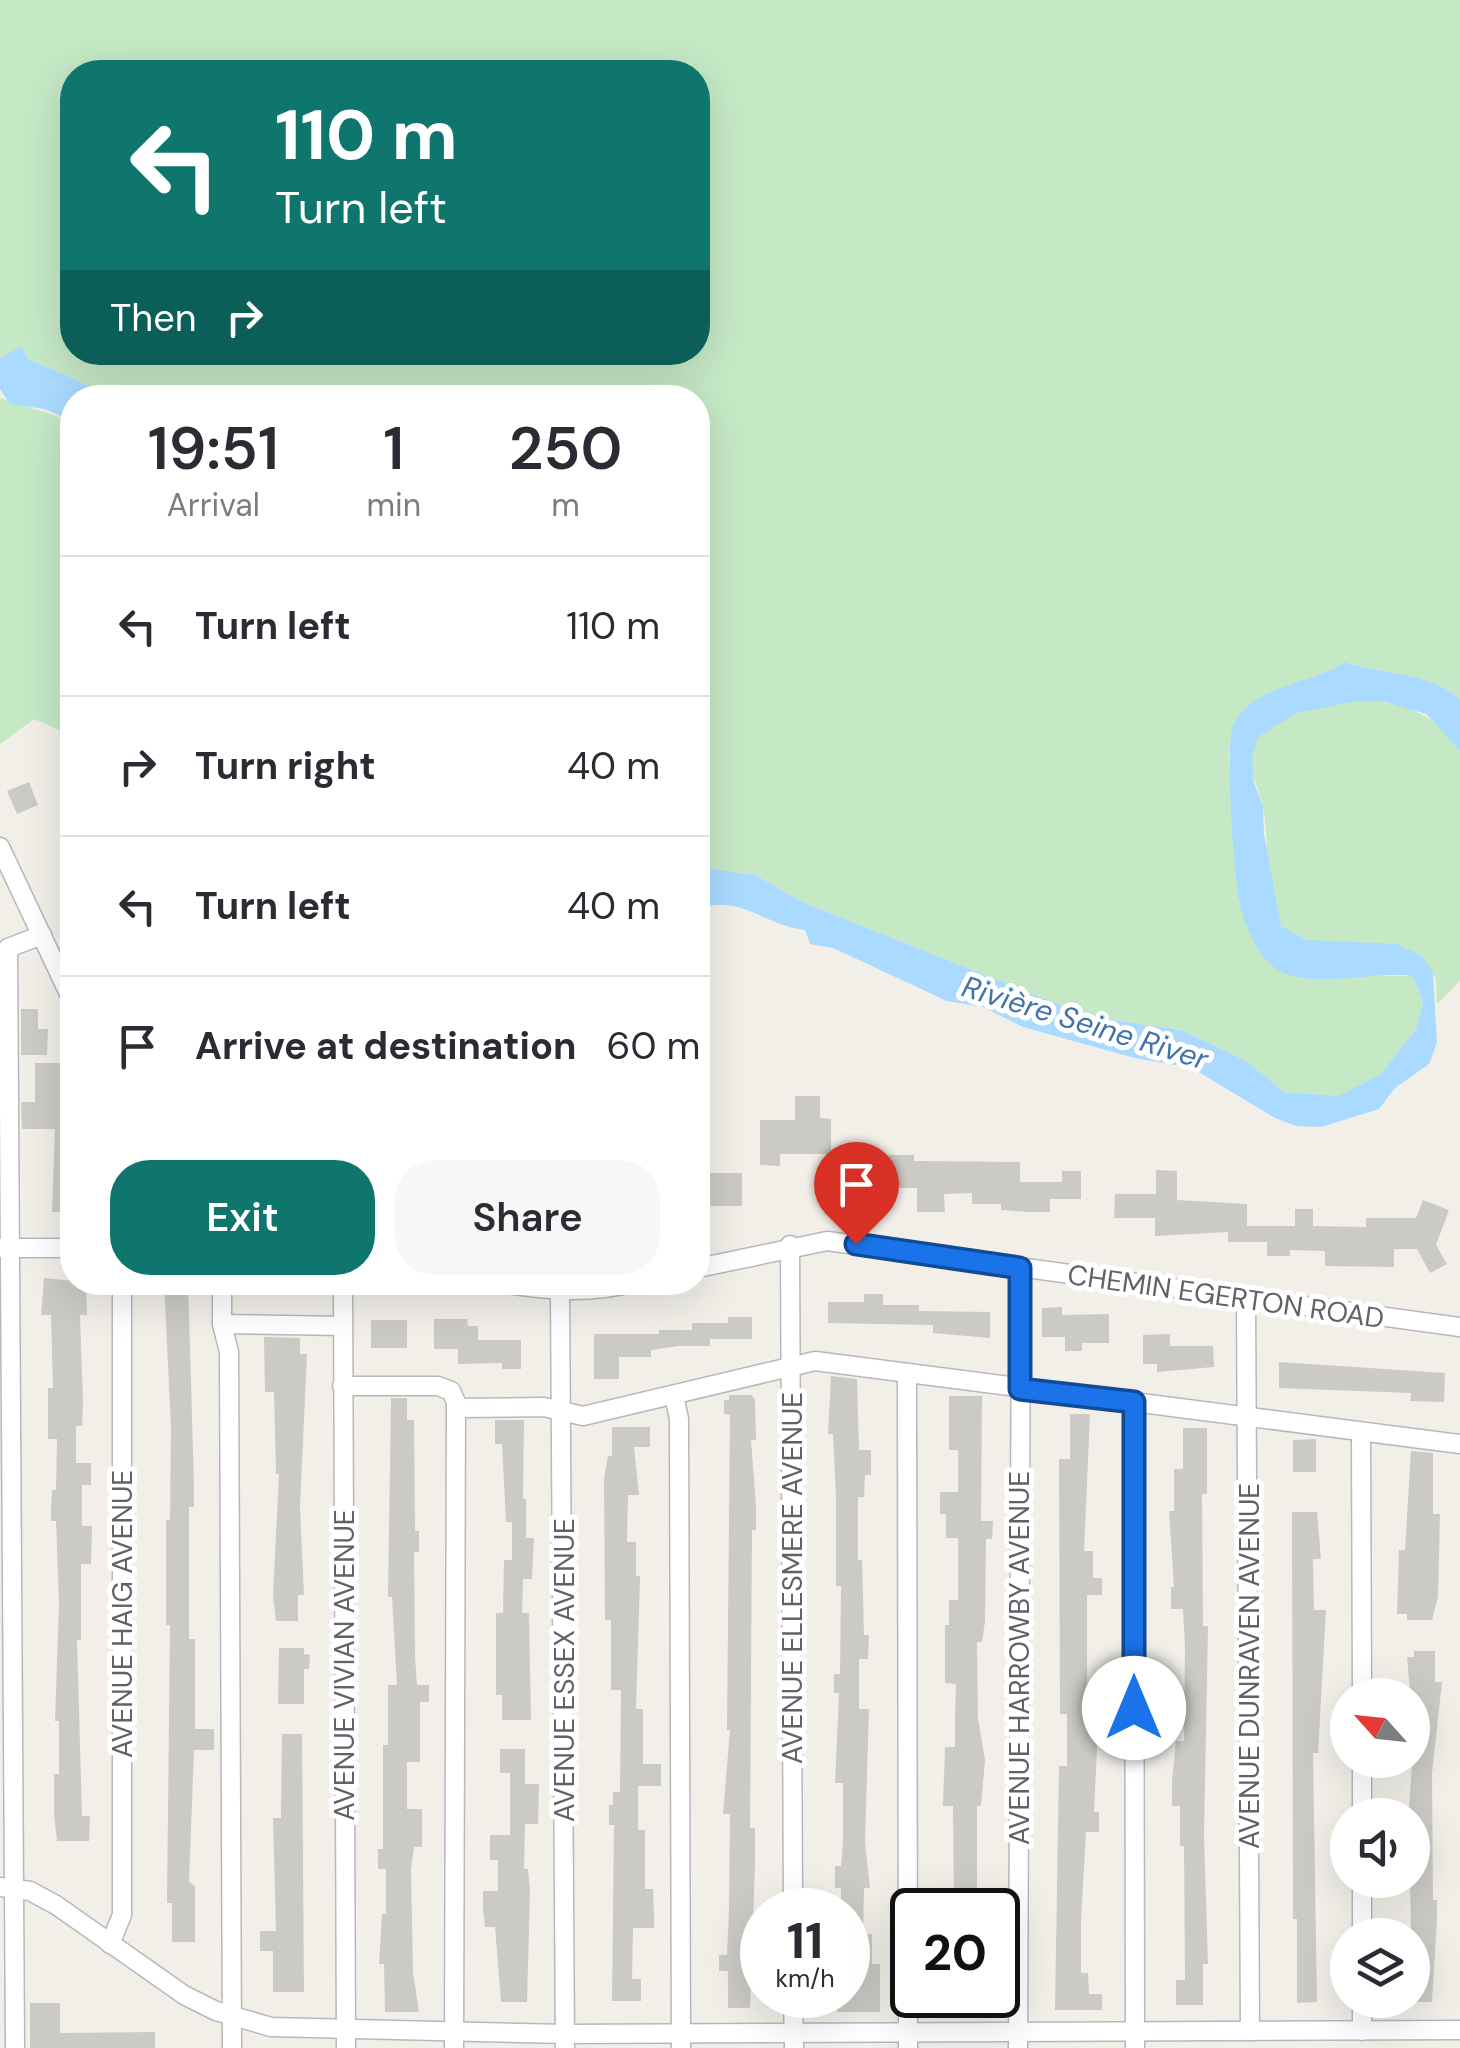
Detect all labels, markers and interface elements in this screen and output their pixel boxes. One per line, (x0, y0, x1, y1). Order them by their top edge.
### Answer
text: 110 m (275, 90, 458, 181)
icon: left (110, 100, 240, 230)
text: Turn left (275, 178, 447, 237)
icon: right (217, 290, 272, 345)
text: Then (110, 293, 197, 343)
text: 19:51 (148, 409, 279, 488)
text: 1 (383, 409, 404, 488)
text: 250 (509, 409, 622, 488)
text: Arrival (167, 484, 260, 526)
text: min (366, 484, 421, 526)
text: m (551, 484, 580, 526)
icon: left (110, 599, 165, 654)
text: Turn left (195, 601, 351, 651)
text: 110 m (566, 601, 660, 651)
icon: right (110, 739, 165, 794)
text: Turn right (195, 741, 376, 791)
text: 40 m (567, 741, 660, 791)
icon: left (110, 879, 165, 934)
text: Turn left (195, 881, 351, 931)
text: 40 m (567, 881, 660, 931)
water label: Rivière Seine River (957, 967, 1214, 1079)
icon: arrive (110, 1019, 165, 1074)
text: Arrive at destination (195, 1021, 577, 1071)
text: 60 m (607, 1021, 700, 1071)
pin (814, 1142, 899, 1245)
icon: arrive (829, 1157, 884, 1212)
button: Exit (110, 1160, 375, 1275)
button: Share (395, 1160, 660, 1275)
street label: CHEMIN EGERTON ROAD (1065, 1256, 1387, 1337)
street label: AVENUE ELLESMERE AVENUE (774, 1392, 811, 1764)
street label: AVENUE HAIG AVENUE (104, 1470, 141, 1758)
street label: AVENUE HARROWBY AVENUE (1001, 1471, 1038, 1845)
street label: AVENUE DUNRAVEN AVENUE (1231, 1483, 1268, 1849)
street label: AVENUE VIVIAN AVENUE (326, 1509, 363, 1821)
street label: AVENUE ESSEX AVENUE (546, 1518, 583, 1822)
position arrow (1082, 1656, 1186, 1760)
north arrow (1330, 1678, 1430, 1778)
map controls (1330, 1678, 1430, 2018)
button: sound (1330, 1798, 1430, 1898)
speed limit sign: 20 (890, 1888, 1020, 2018)
text: 11 (787, 1908, 823, 1974)
button: layers (1330, 1918, 1430, 2018)
text: km/h (775, 1962, 835, 1995)

